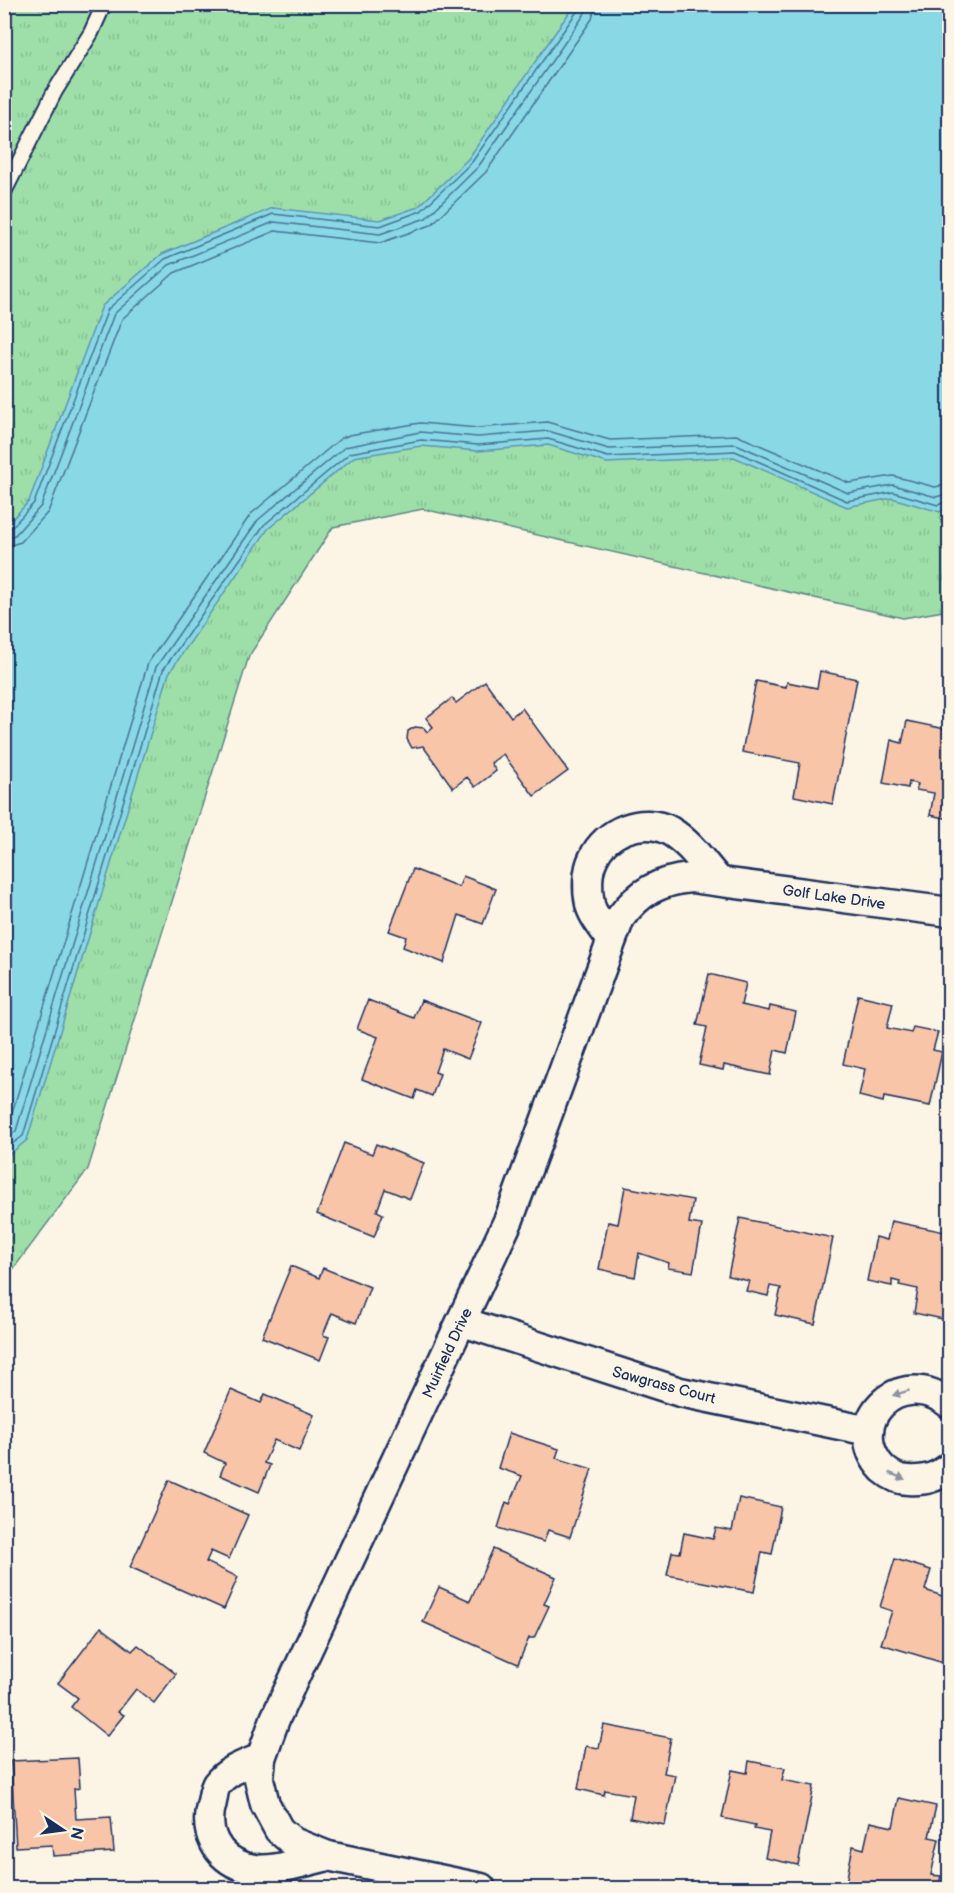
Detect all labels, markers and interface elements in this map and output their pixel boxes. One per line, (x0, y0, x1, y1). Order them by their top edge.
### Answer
street label: Golf Lake Drive (781, 881, 887, 914)
street label: Muirfield Drive (418, 1305, 477, 1401)
street label: Sawgrass Court (610, 1363, 718, 1409)
one-way arrow (892, 1389, 910, 1398)
one-way arrow (888, 1472, 906, 1482)
north arrow (33, 1800, 93, 1860)
text: N (66, 1825, 87, 1841)

